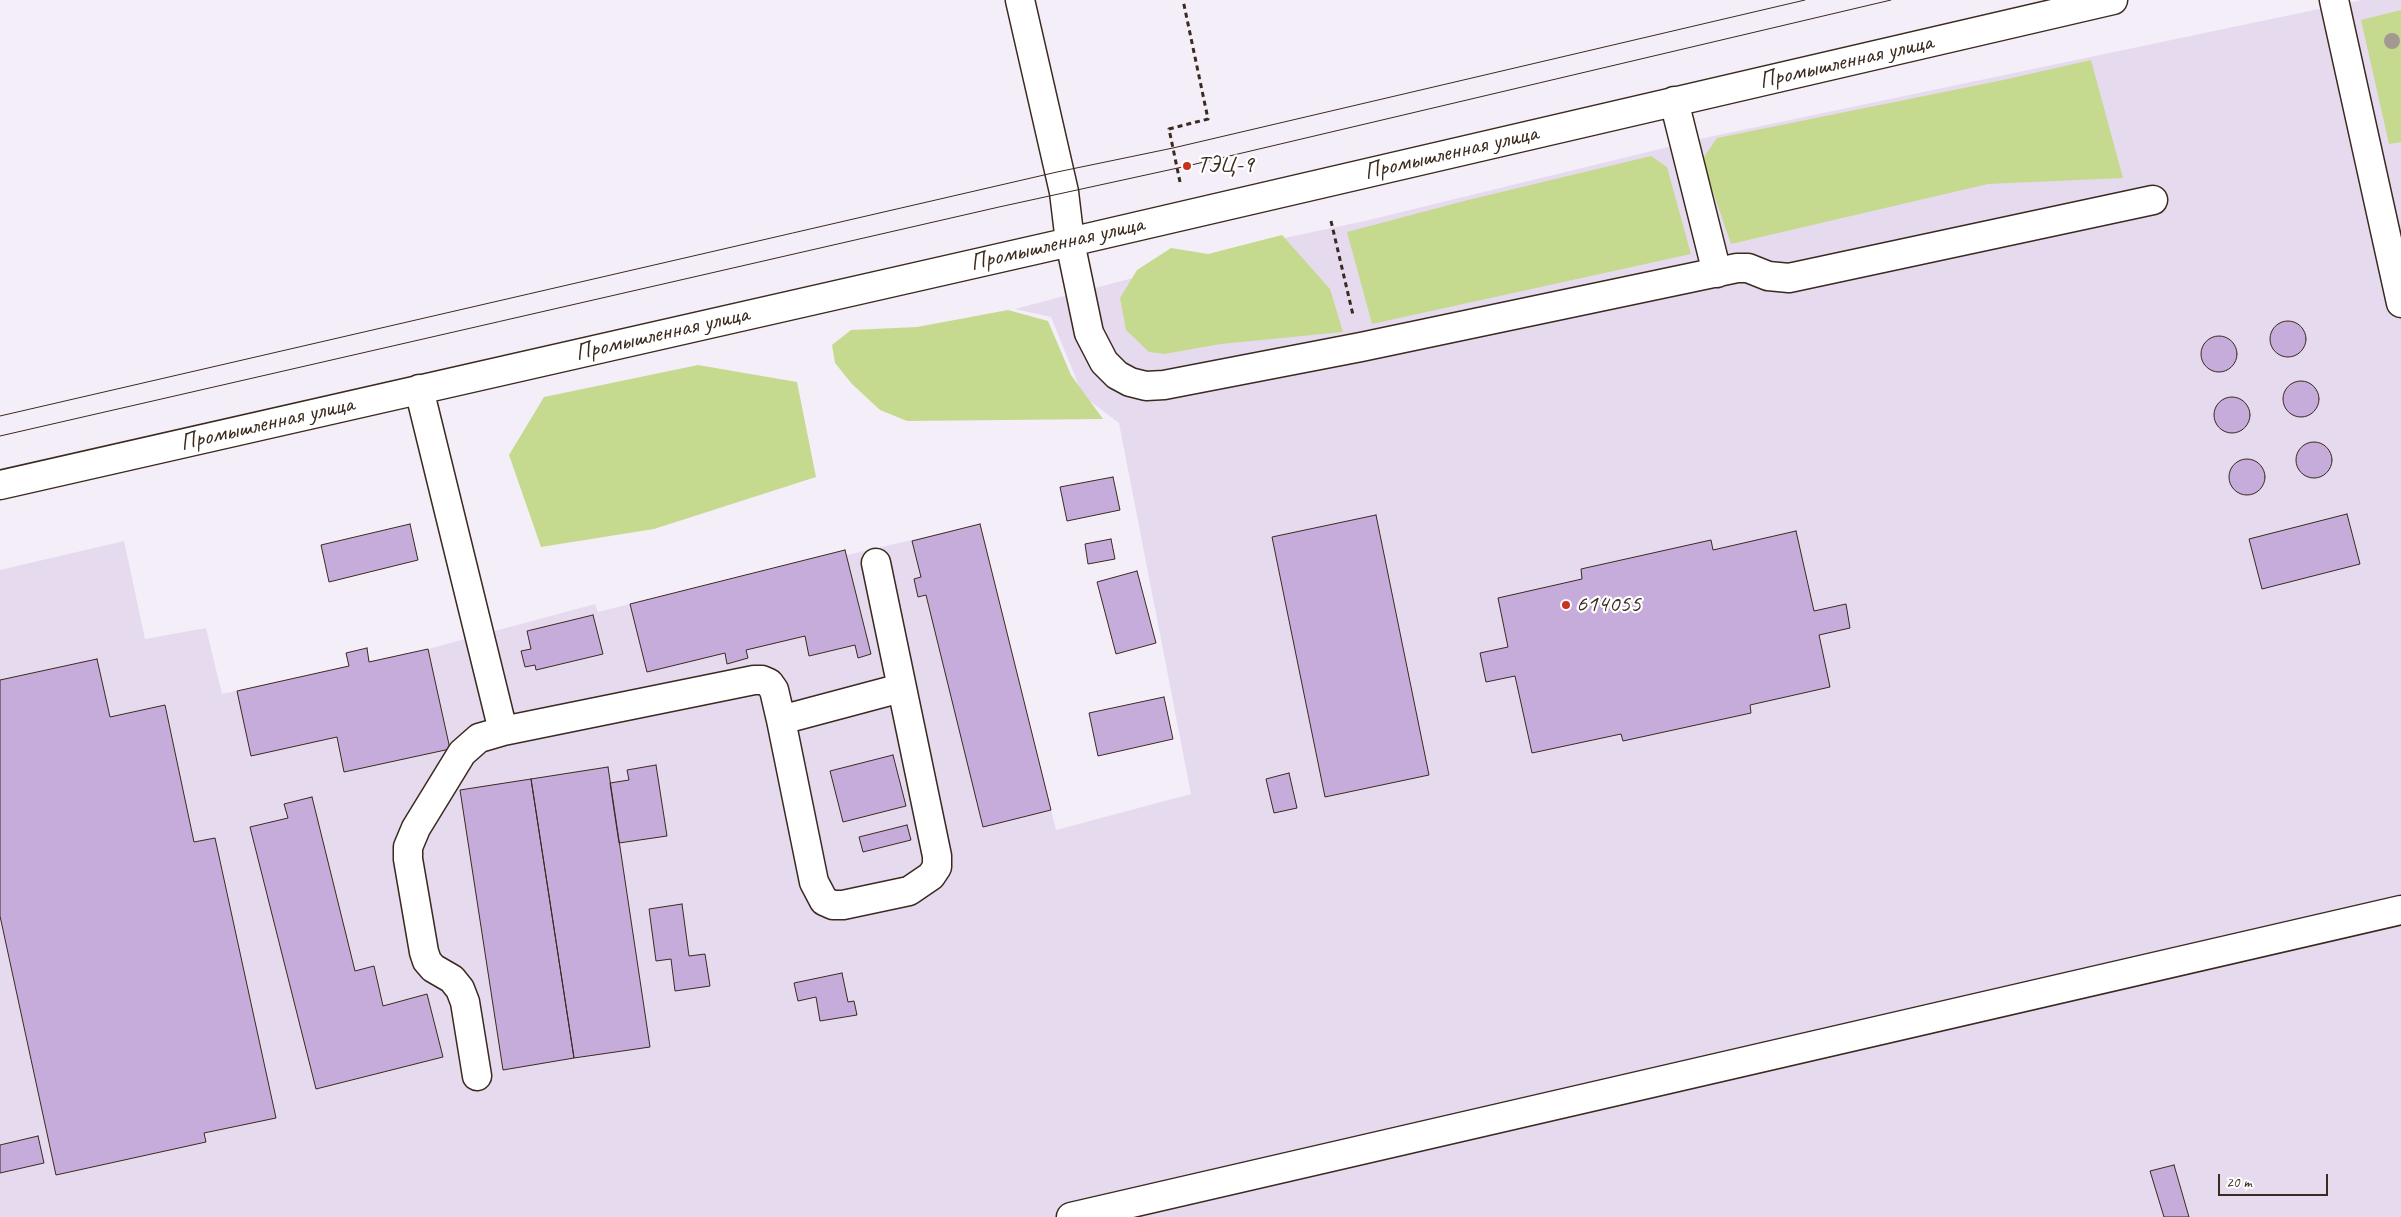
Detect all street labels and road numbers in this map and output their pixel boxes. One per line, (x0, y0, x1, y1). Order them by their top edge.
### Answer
street label: Промышленная улица (1756, 28, 1936, 96)
street label: Промышленная улица (1361, 119, 1541, 187)
street label: Промышленная улица (967, 210, 1147, 278)
street label: Промышленная улица (572, 300, 752, 368)
street label: Промышленная улица (177, 390, 357, 458)

